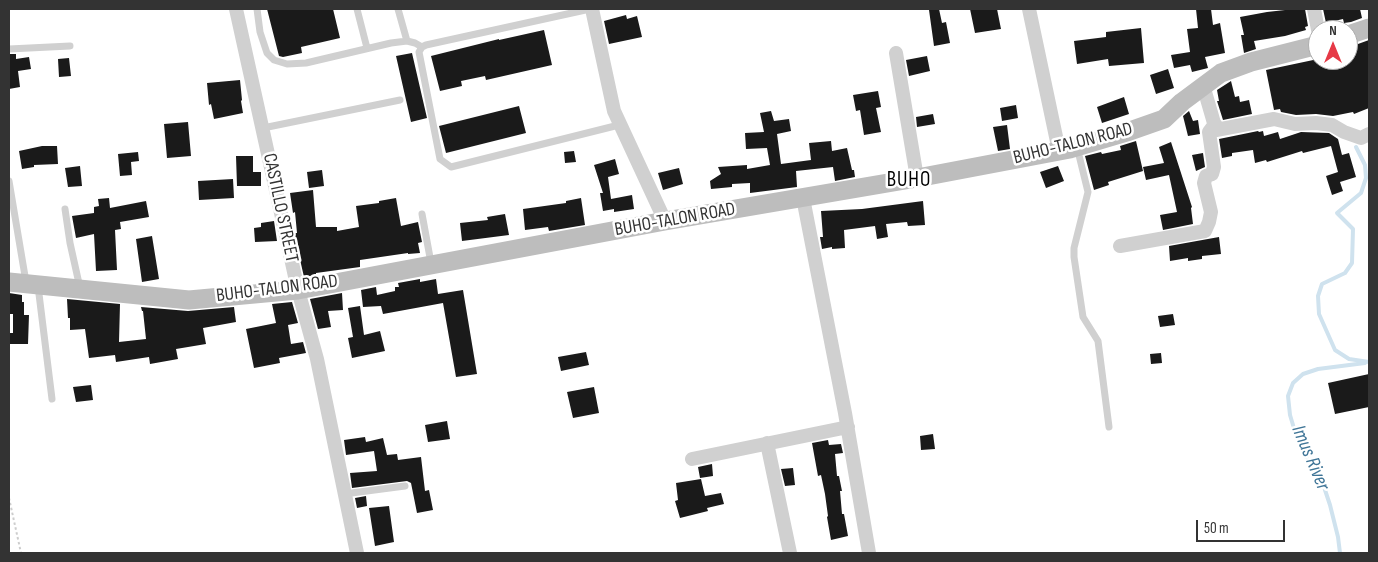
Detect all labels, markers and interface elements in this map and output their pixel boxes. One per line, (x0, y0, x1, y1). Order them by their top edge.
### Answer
north arrow (1308, 20, 1358, 70)
text: N (1329, 22, 1337, 39)
street label: BUHO-TALON ROAD (1011, 118, 1135, 170)
street label: CASTILLO STREET (257, 151, 303, 265)
district label: BUHO (886, 168, 932, 194)
street label: BUHO-TALON ROAD (613, 198, 737, 242)
street label: BUHO-TALON ROAD (215, 270, 339, 308)
water label: Imus River (1286, 422, 1334, 494)
scale bar (1198, 510, 1287, 542)
text: 50 m (1204, 519, 1229, 538)

